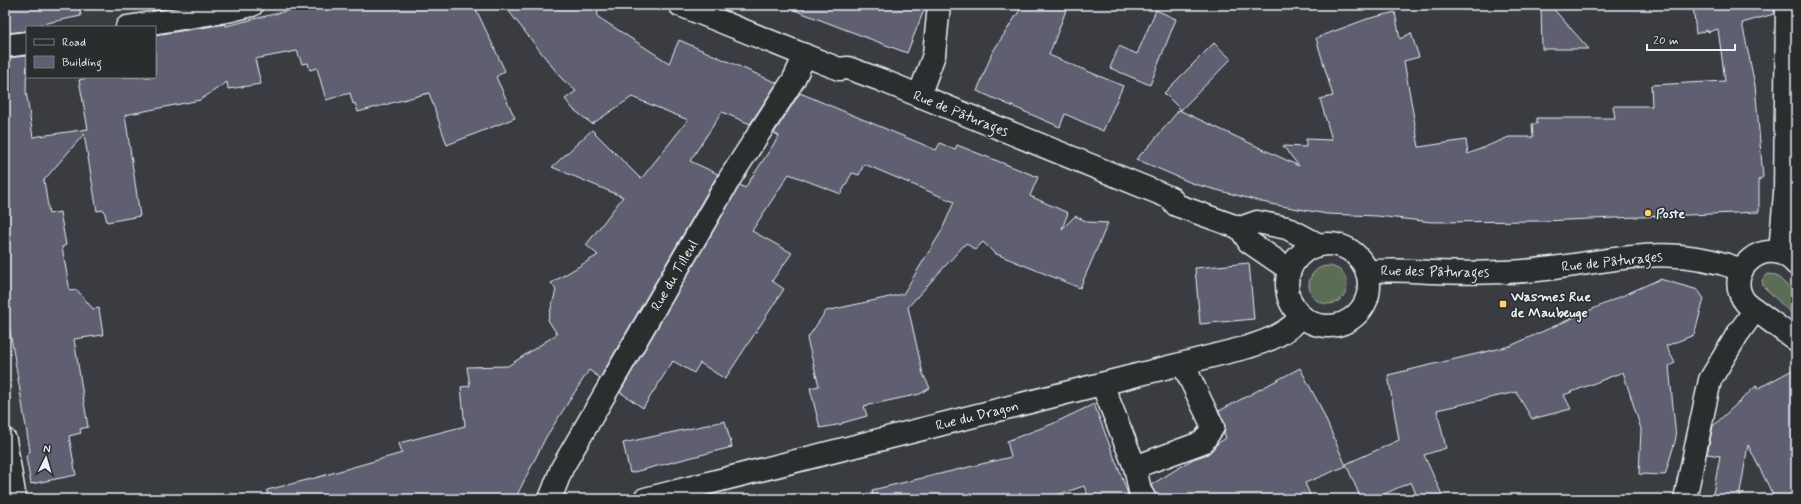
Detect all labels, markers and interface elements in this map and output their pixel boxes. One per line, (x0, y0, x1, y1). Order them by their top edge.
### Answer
legend (26, 26, 156, 78)
scale bar (1647, 26, 1735, 52)
text: 20 m (1653, 33, 1679, 49)
text: Road (62, 35, 86, 51)
text: Building (62, 55, 102, 72)
street label: Rue de Pâturages (910, 87, 1011, 143)
place label: Poste (1656, 205, 1685, 223)
marker: Poste (1643, 208, 1653, 218)
street label: Rue du Tilleul (647, 237, 702, 314)
street label: Rue de Pâturages (1561, 248, 1664, 278)
street label: Rue des Pâturages (1380, 262, 1490, 284)
place label: Wasmes Rue de Maubeuge (1510, 288, 1591, 323)
marker: Wasmes Rue de Maubeuge (1498, 299, 1508, 309)
street label: Rue du Dragon (934, 397, 1021, 435)
north arrow (26, 438, 66, 478)
text: N (43, 442, 51, 456)

